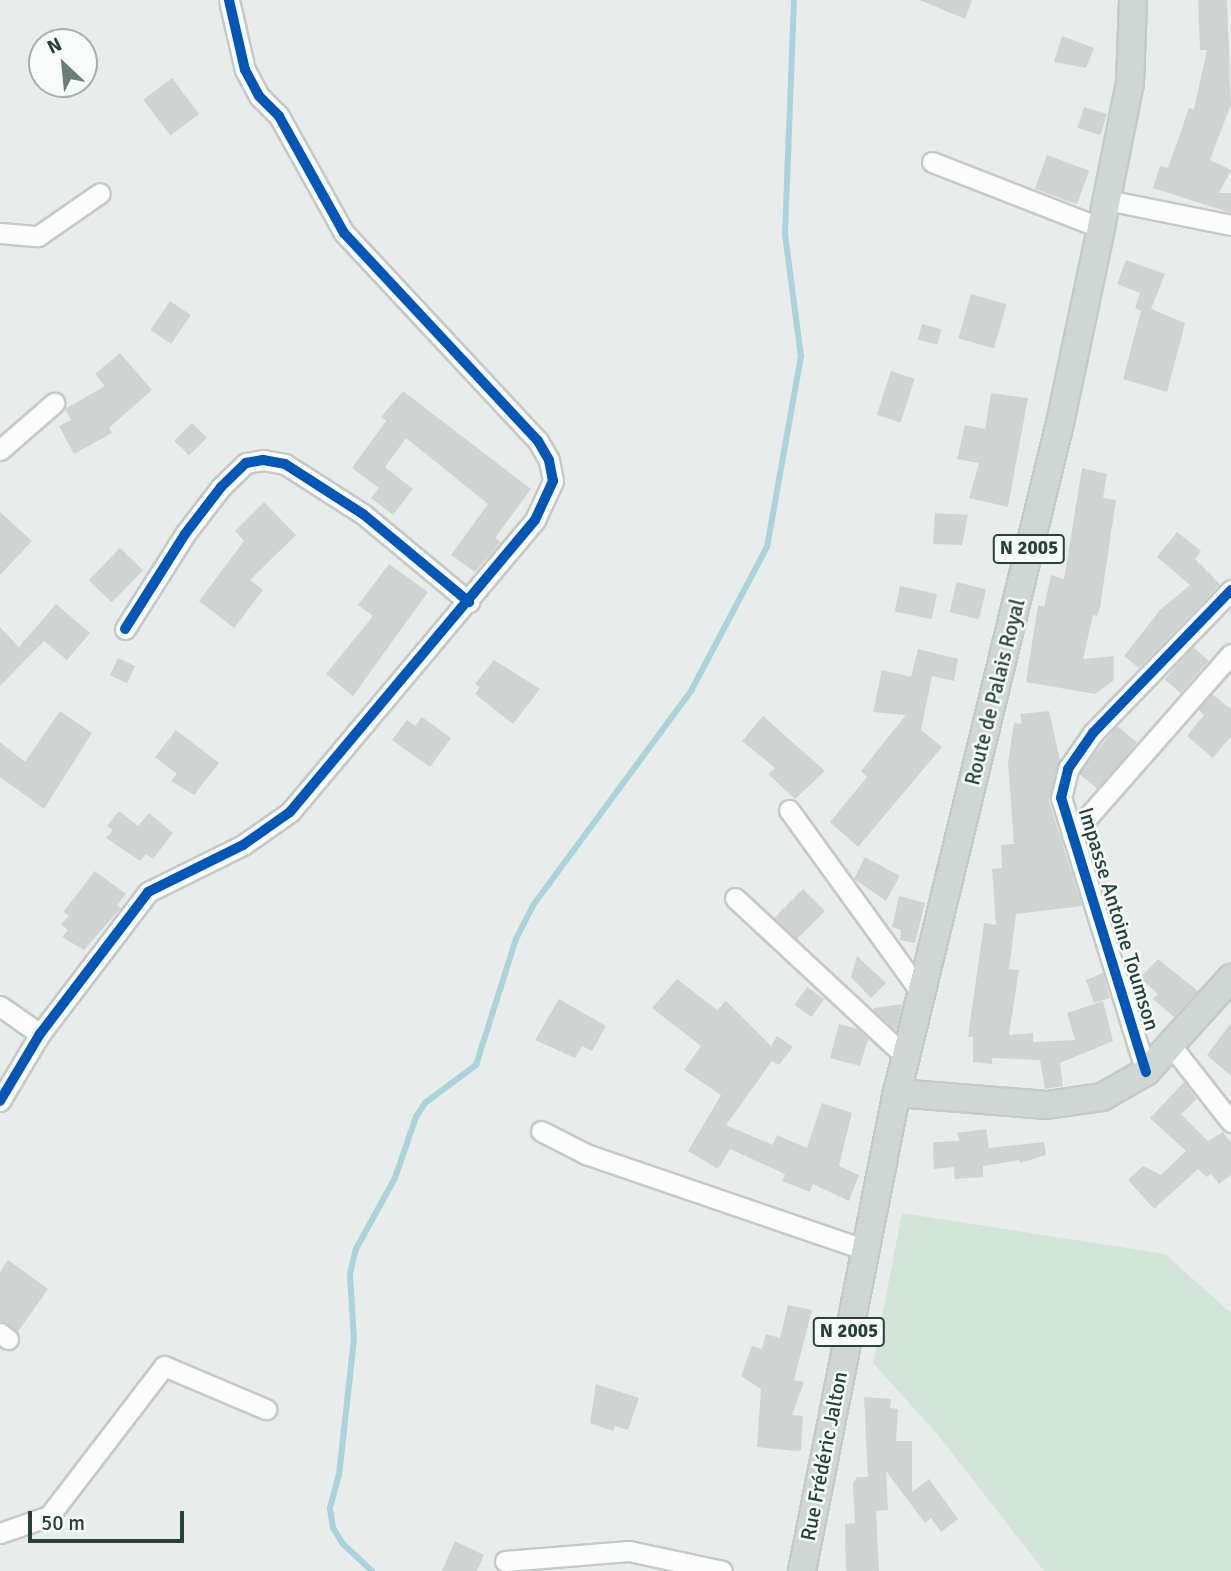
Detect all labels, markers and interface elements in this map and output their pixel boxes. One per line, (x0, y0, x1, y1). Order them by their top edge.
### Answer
north arrow (28, 28, 98, 98)
text: N (43, 32, 66, 60)
road number: N 2005 (992, 534, 1066, 564)
street label: Route de Palais Royal (960, 596, 1030, 788)
street label: Impasse Antoine Toumson (1073, 804, 1165, 1034)
road number: N 2005 (812, 1316, 886, 1348)
street label: Rue Frédéric Jalton (795, 1369, 853, 1543)
scale bar (32, 1498, 187, 1542)
text: 50 m (41, 1510, 85, 1536)

